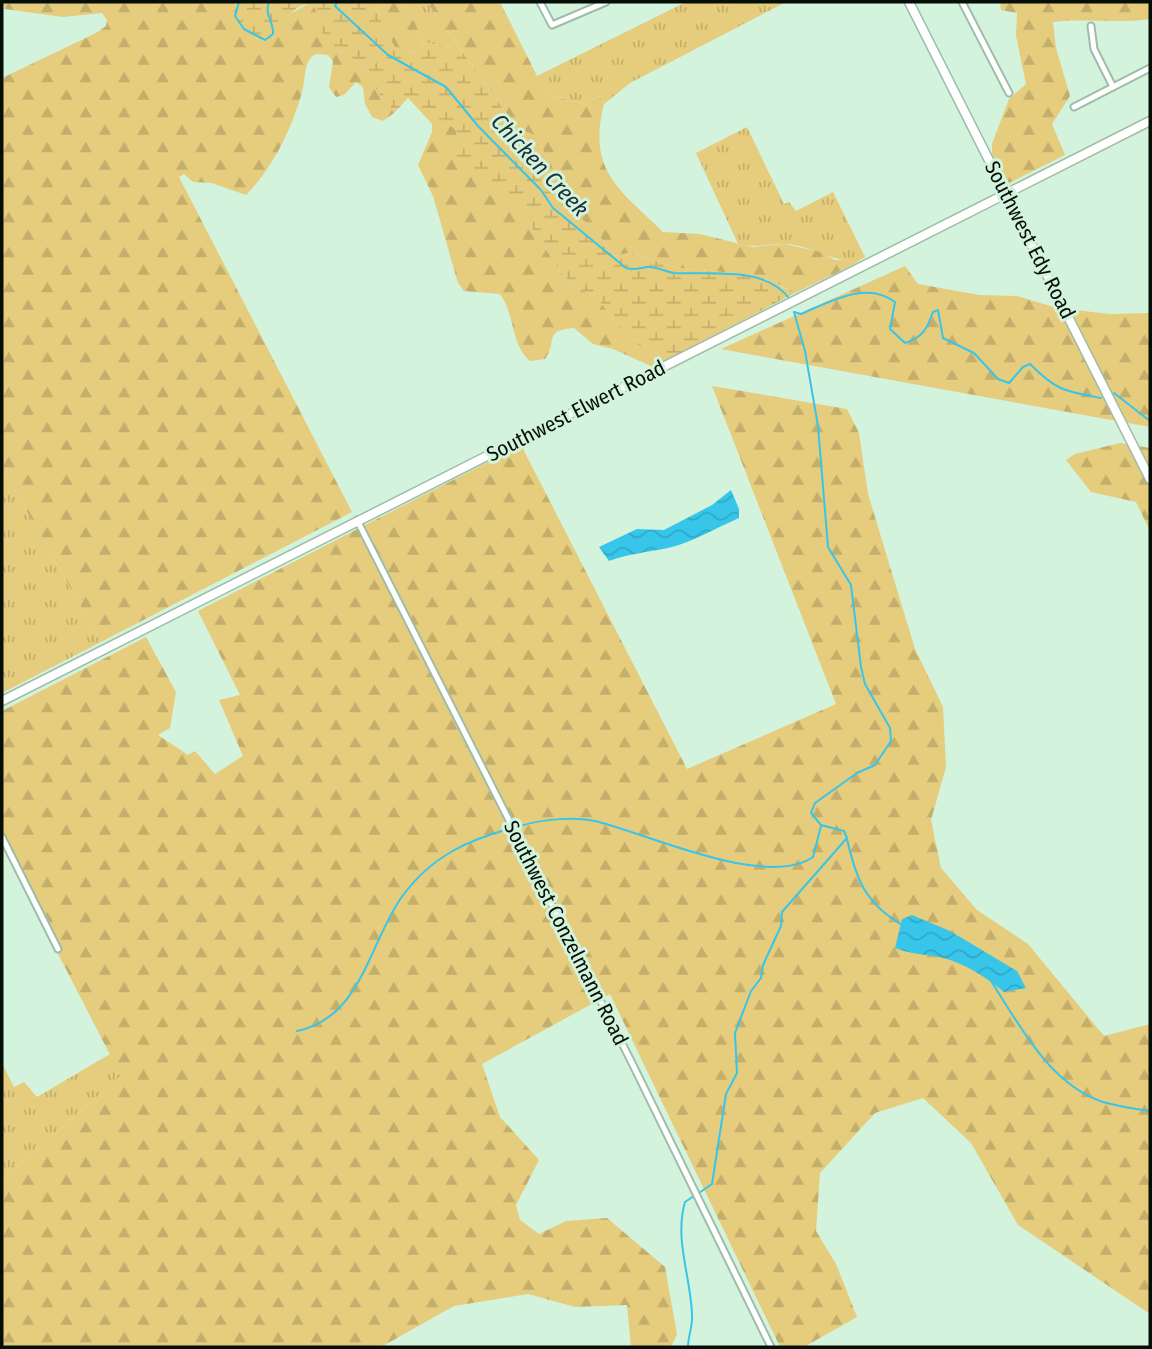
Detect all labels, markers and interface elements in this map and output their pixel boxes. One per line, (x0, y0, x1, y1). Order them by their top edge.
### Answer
water label: Chicken Creek (485, 108, 595, 222)
street label: Southwest Edy Road (979, 157, 1081, 323)
street label: Southwest Elwert Road (482, 355, 670, 467)
street label: Southwest Conzelmann Road (498, 816, 634, 1050)

